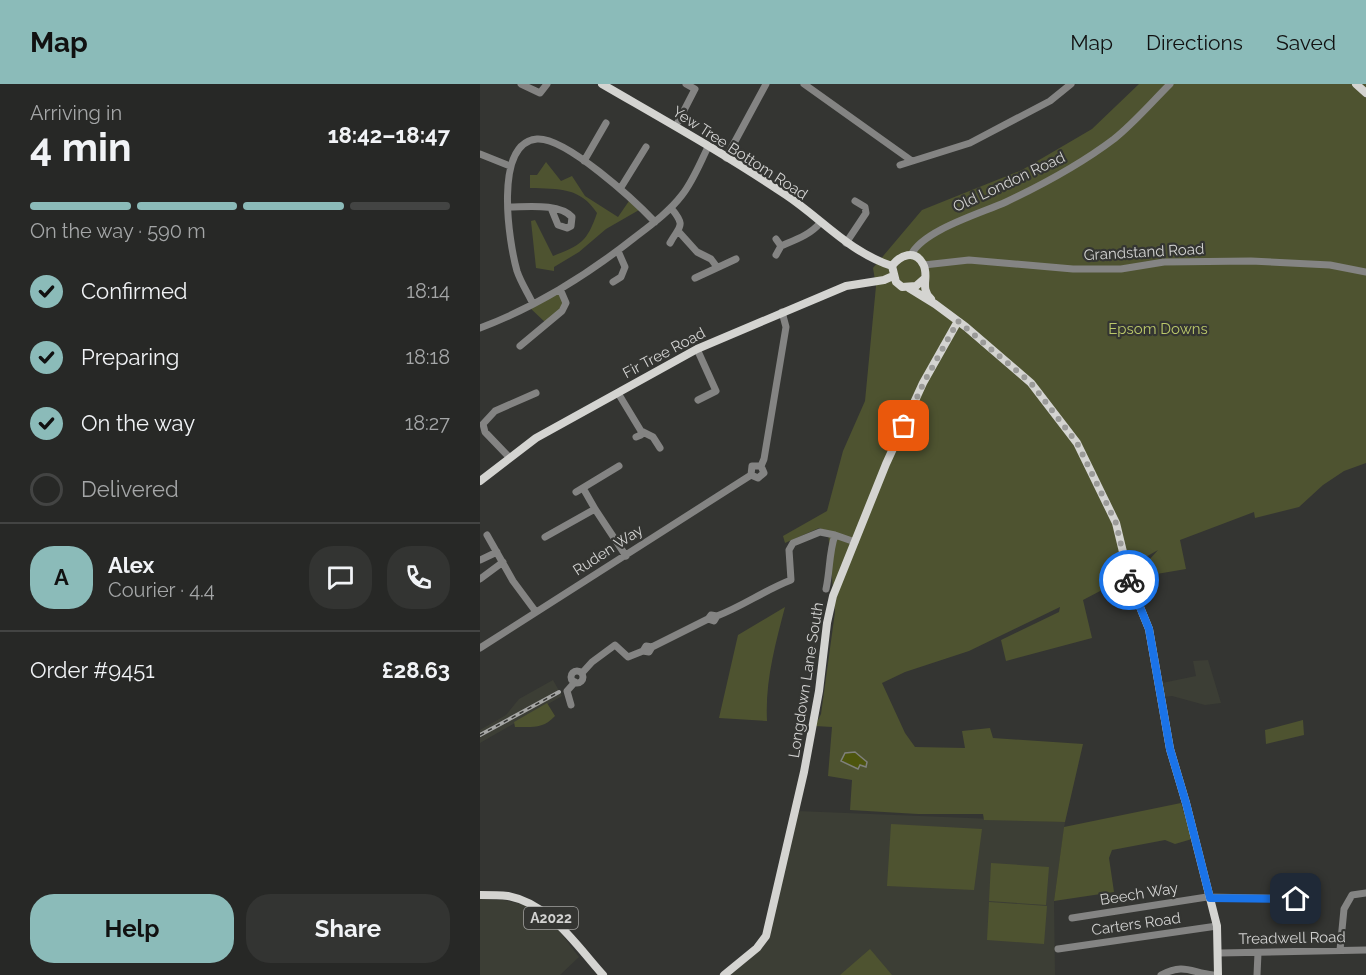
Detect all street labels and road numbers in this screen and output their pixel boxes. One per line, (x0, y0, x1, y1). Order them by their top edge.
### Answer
street label: Yew Tree Bottom Road (669, 103, 811, 203)
street label: Old London Road (950, 148, 1068, 216)
street label: Grandstand Road (1083, 240, 1205, 264)
street label: Fir Tree Road (620, 324, 708, 382)
street label: Ruden Way (570, 521, 646, 579)
street label: Longdown Lane South (785, 601, 827, 759)
street label: Beech Way (1099, 879, 1179, 909)
road number: A2022 (524, 907, 578, 929)
street label: Carters Road (1090, 909, 1182, 939)
street label: Treadwell Road (1238, 928, 1346, 948)

